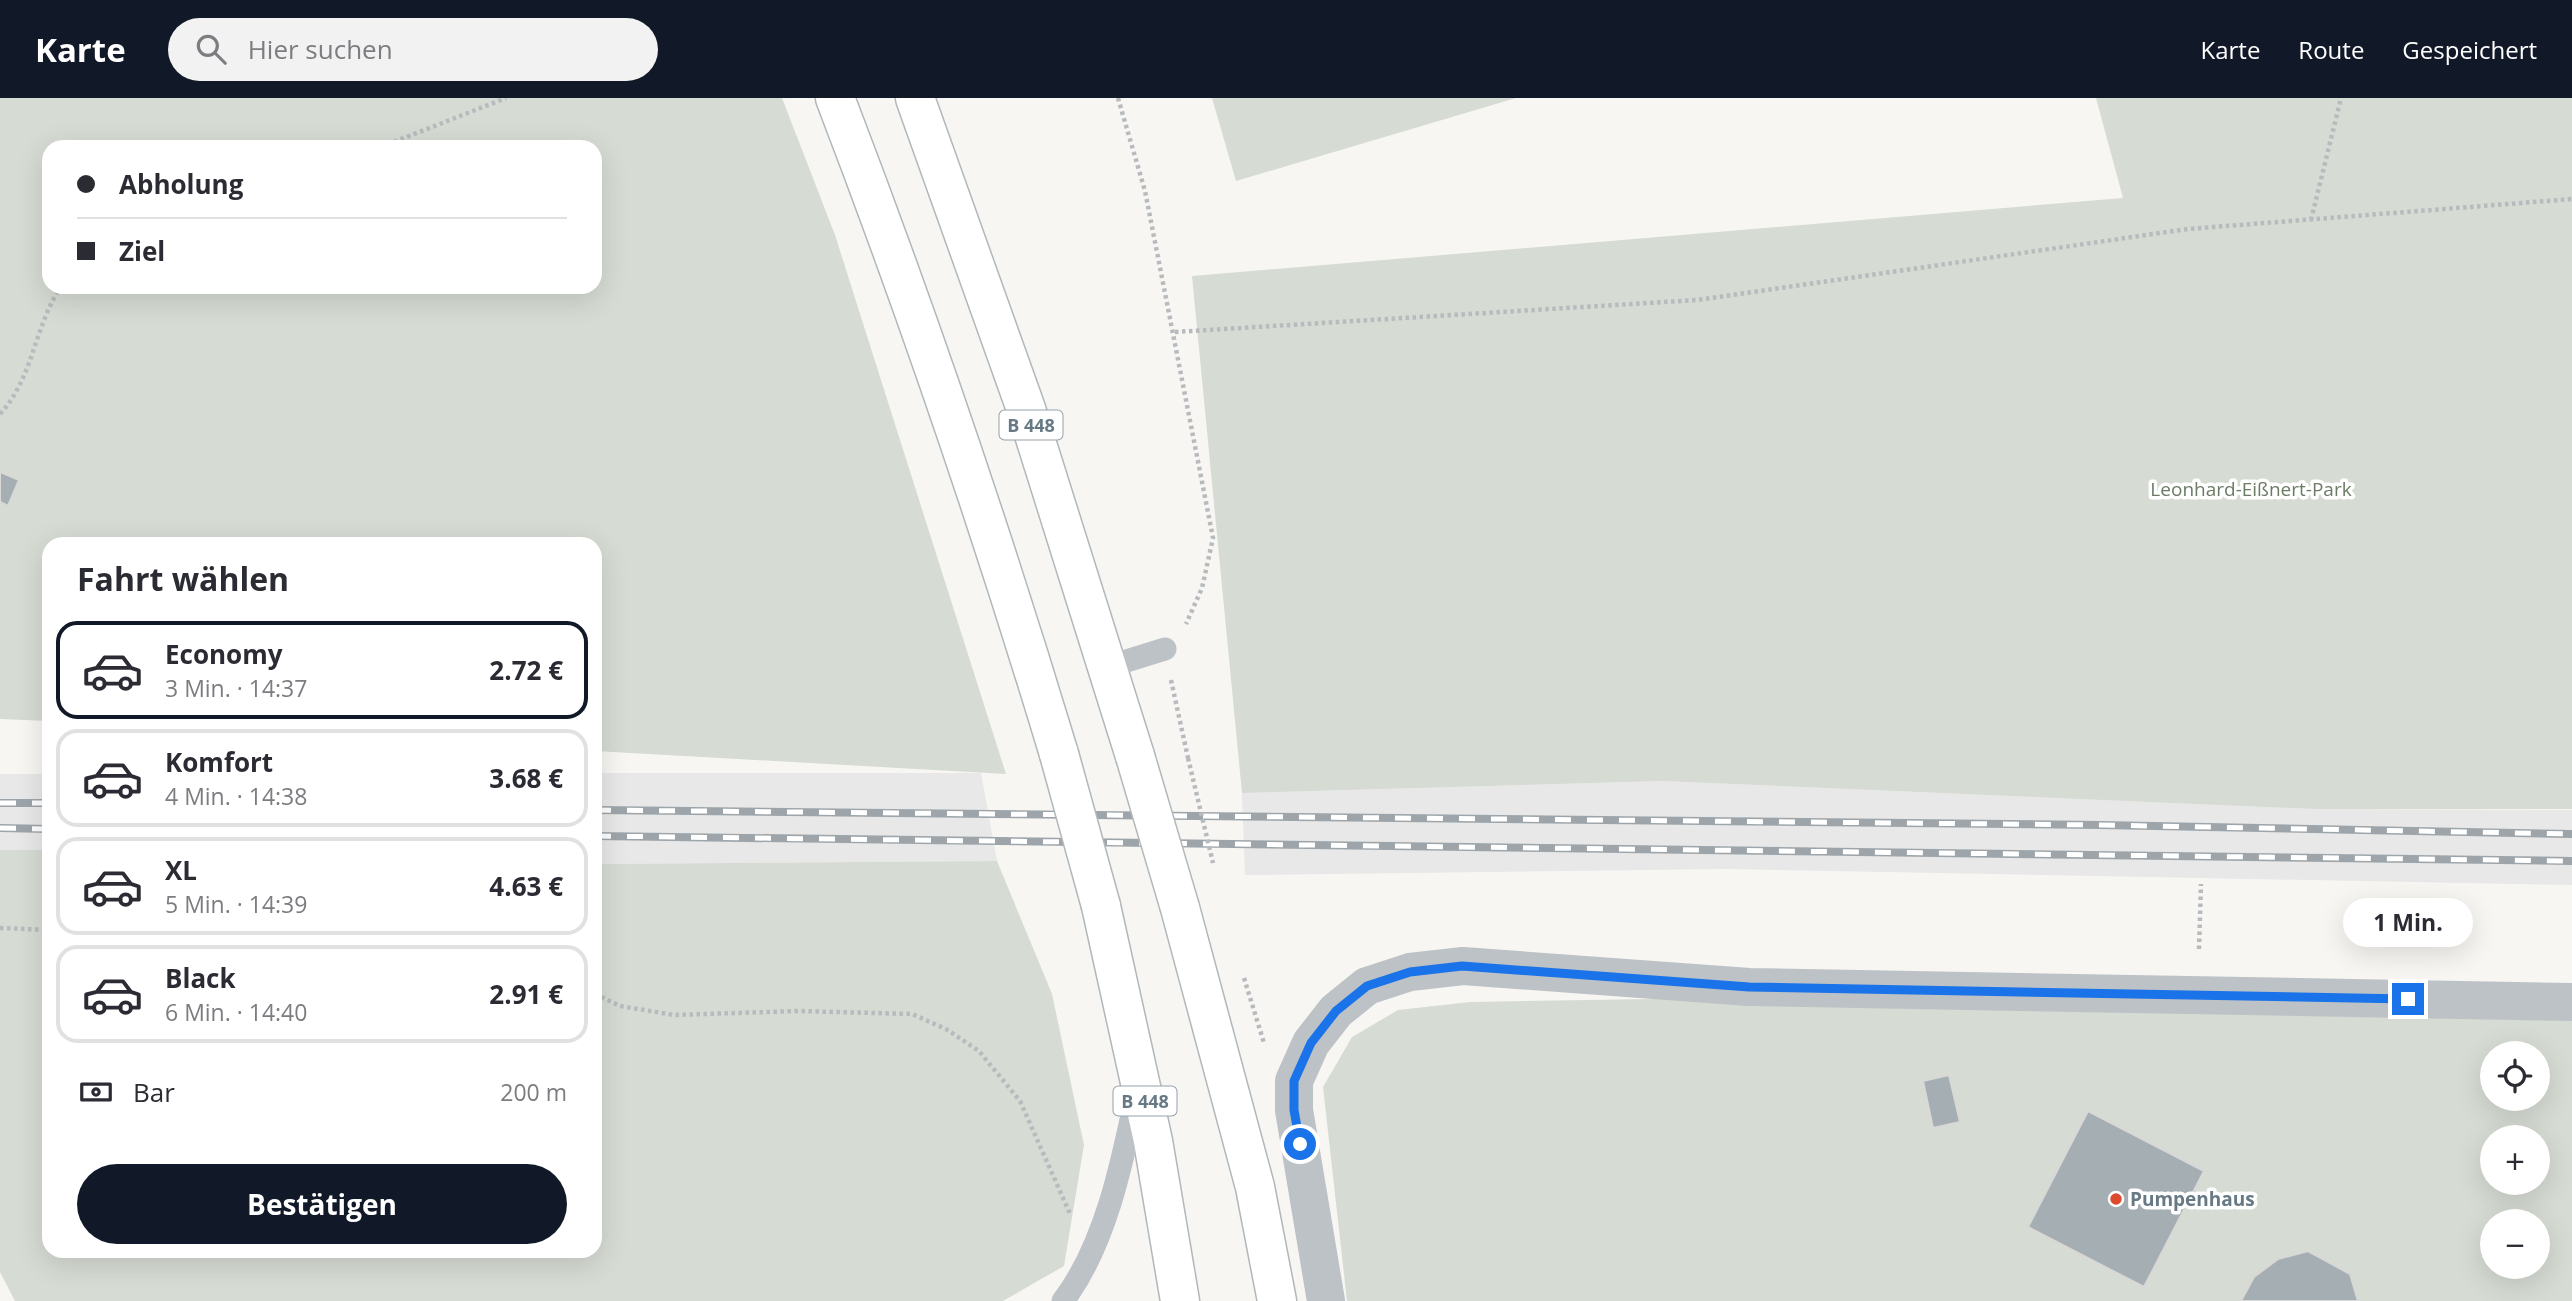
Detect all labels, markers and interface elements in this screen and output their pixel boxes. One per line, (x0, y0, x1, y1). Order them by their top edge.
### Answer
search box (168, 18, 658, 81)
text: Karte (35, 27, 126, 72)
icon: search (192, 30, 230, 68)
text: Hier suchen (248, 31, 393, 67)
text: Karte (2200, 33, 2260, 66)
text: Route (2298, 33, 2364, 66)
text: Gespeichert (2402, 33, 2537, 66)
text: Abholung (119, 166, 243, 202)
text: Ziel (119, 233, 165, 269)
road number: B 448 (1000, 410, 1062, 440)
park label: Leonhard-Eißnert-Park (2150, 476, 2352, 502)
text: Fahrt wählen (77, 557, 289, 600)
text: Economy (165, 636, 283, 672)
icon: car (81, 639, 144, 702)
text: 2.72 € (489, 652, 563, 688)
text: 3 Min. · 14:37 (165, 672, 307, 704)
text: Komfort (165, 744, 273, 780)
icon: car (81, 747, 144, 810)
text: 3.68 € (489, 760, 563, 796)
text: 4 Min. · 14:38 (165, 780, 307, 812)
text: XL (165, 852, 197, 888)
icon: car (81, 855, 144, 918)
text: 4.63 € (489, 868, 563, 904)
text: 5 Min. · 14:39 (165, 888, 307, 920)
callout: 1 Min. (2343, 898, 2473, 946)
text: 1 Min. (2373, 906, 2443, 938)
text: Black (165, 960, 236, 996)
icon: car (81, 963, 144, 1026)
text: 2.91 € (489, 976, 563, 1012)
route end (2392, 983, 2424, 1015)
text: 6 Min. · 14:40 (165, 996, 307, 1028)
map controls (2480, 1041, 2550, 1279)
button: locate (2480, 1041, 2550, 1111)
icon: cash (77, 1073, 115, 1111)
text: Bar (133, 1074, 175, 1110)
text: 200 m (500, 1076, 567, 1108)
road number: B 448 (1114, 1086, 1176, 1116)
button: + (2480, 1125, 2550, 1195)
route start (1284, 1128, 1316, 1160)
button: Bestätigen (77, 1164, 567, 1244)
place label: Pumpenhaus (2130, 1186, 2255, 1212)
marker: Pumpenhaus (2108, 1191, 2124, 1207)
button: − (2480, 1209, 2550, 1279)

